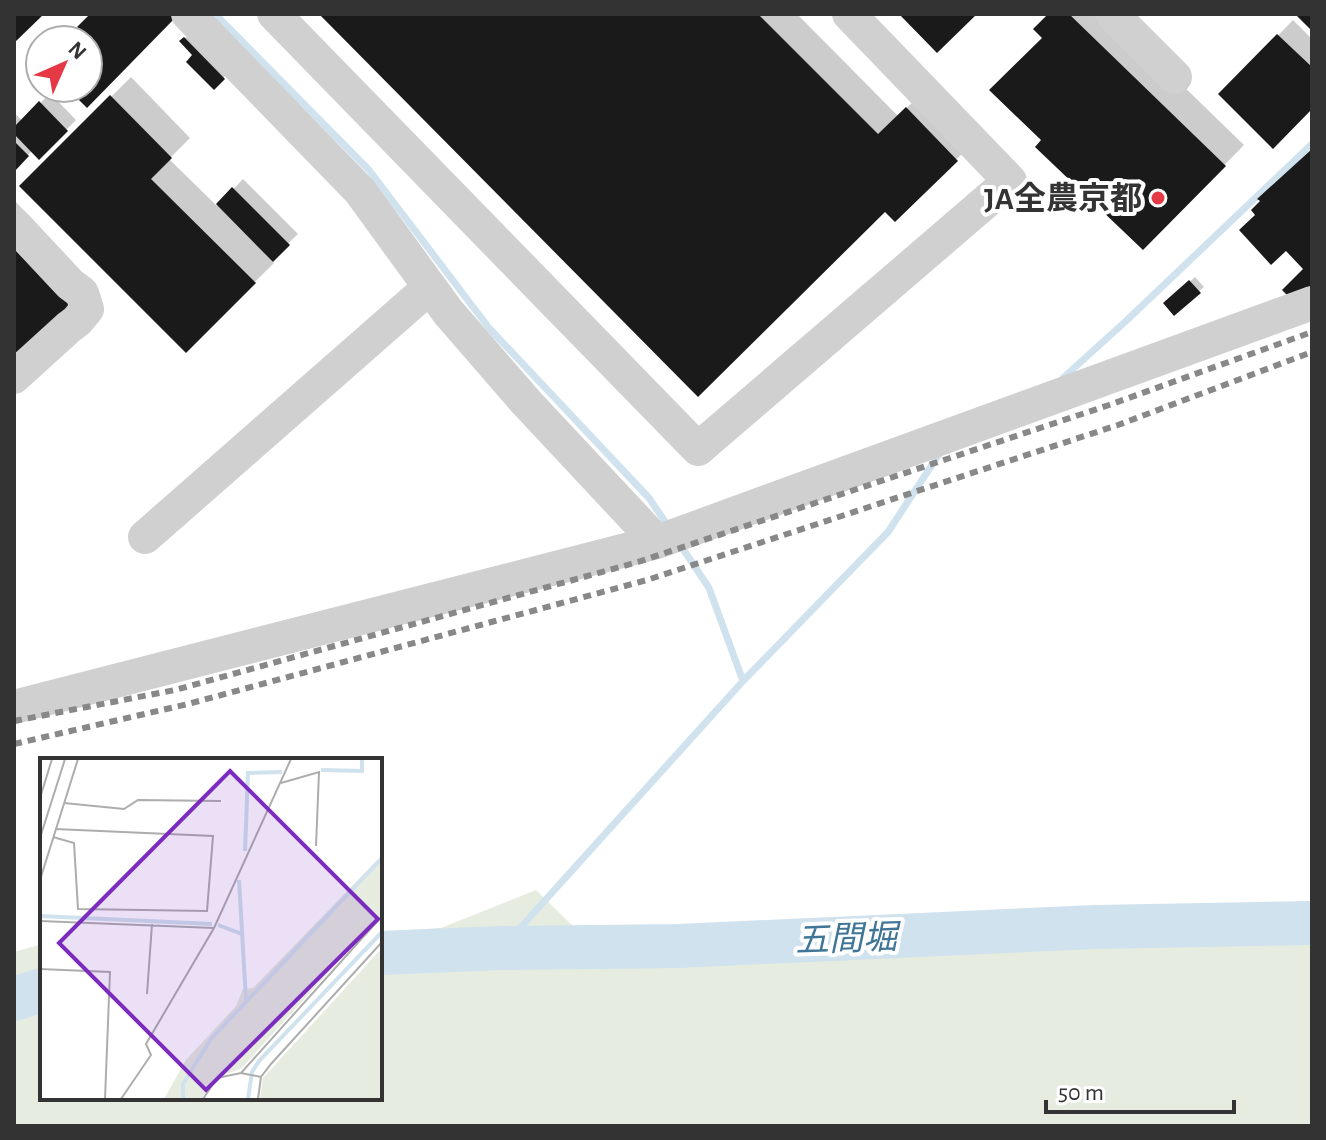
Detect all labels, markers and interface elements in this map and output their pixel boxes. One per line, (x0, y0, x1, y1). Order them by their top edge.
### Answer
north arrow (24, 24, 104, 104)
text: N (64, 37, 91, 64)
place label: JA全農京都 (984, 181, 1142, 215)
marker: JA全農京都 (1149, 189, 1167, 207)
inset map (40, 758, 382, 1100)
water label: 五間堀 (794, 919, 903, 959)
scale bar (1046, 1064, 1234, 1114)
text: 50 m (1058, 1081, 1104, 1105)

